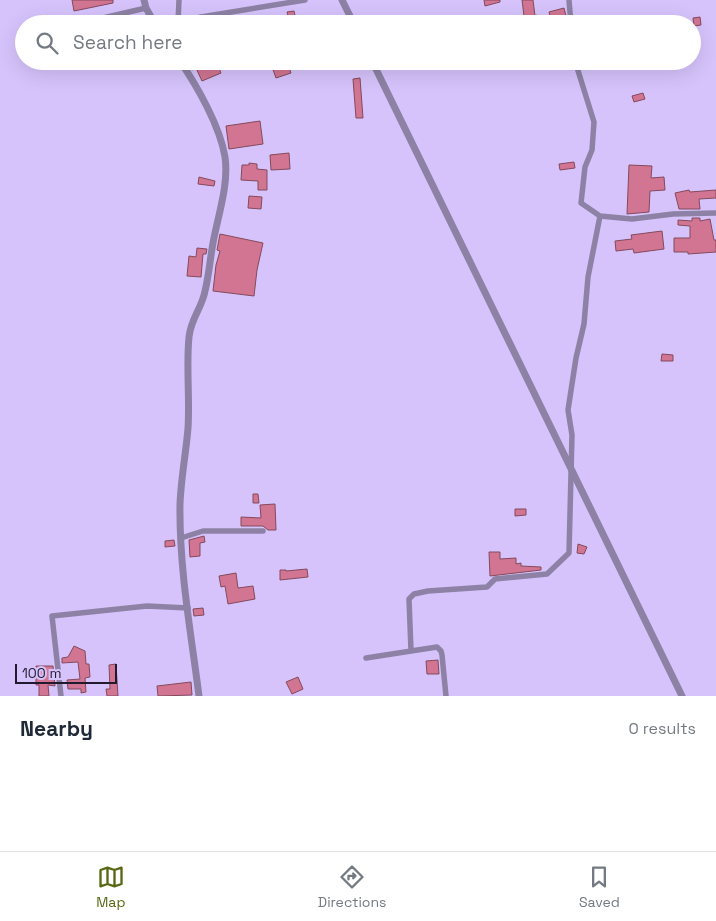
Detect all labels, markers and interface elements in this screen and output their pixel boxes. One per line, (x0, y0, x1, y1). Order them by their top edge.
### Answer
search box (15, 15, 701, 70)
icon: search (33, 29, 61, 57)
text: Search here (73, 30, 183, 55)
scale bar (15, 661, 118, 684)
text: 100 m (22, 664, 61, 682)
text: Nearby (20, 715, 93, 742)
text: 0 results (628, 718, 696, 739)
tab: Map (96, 863, 125, 911)
tab: Directions (318, 863, 386, 911)
tab: Saved (579, 863, 620, 911)

